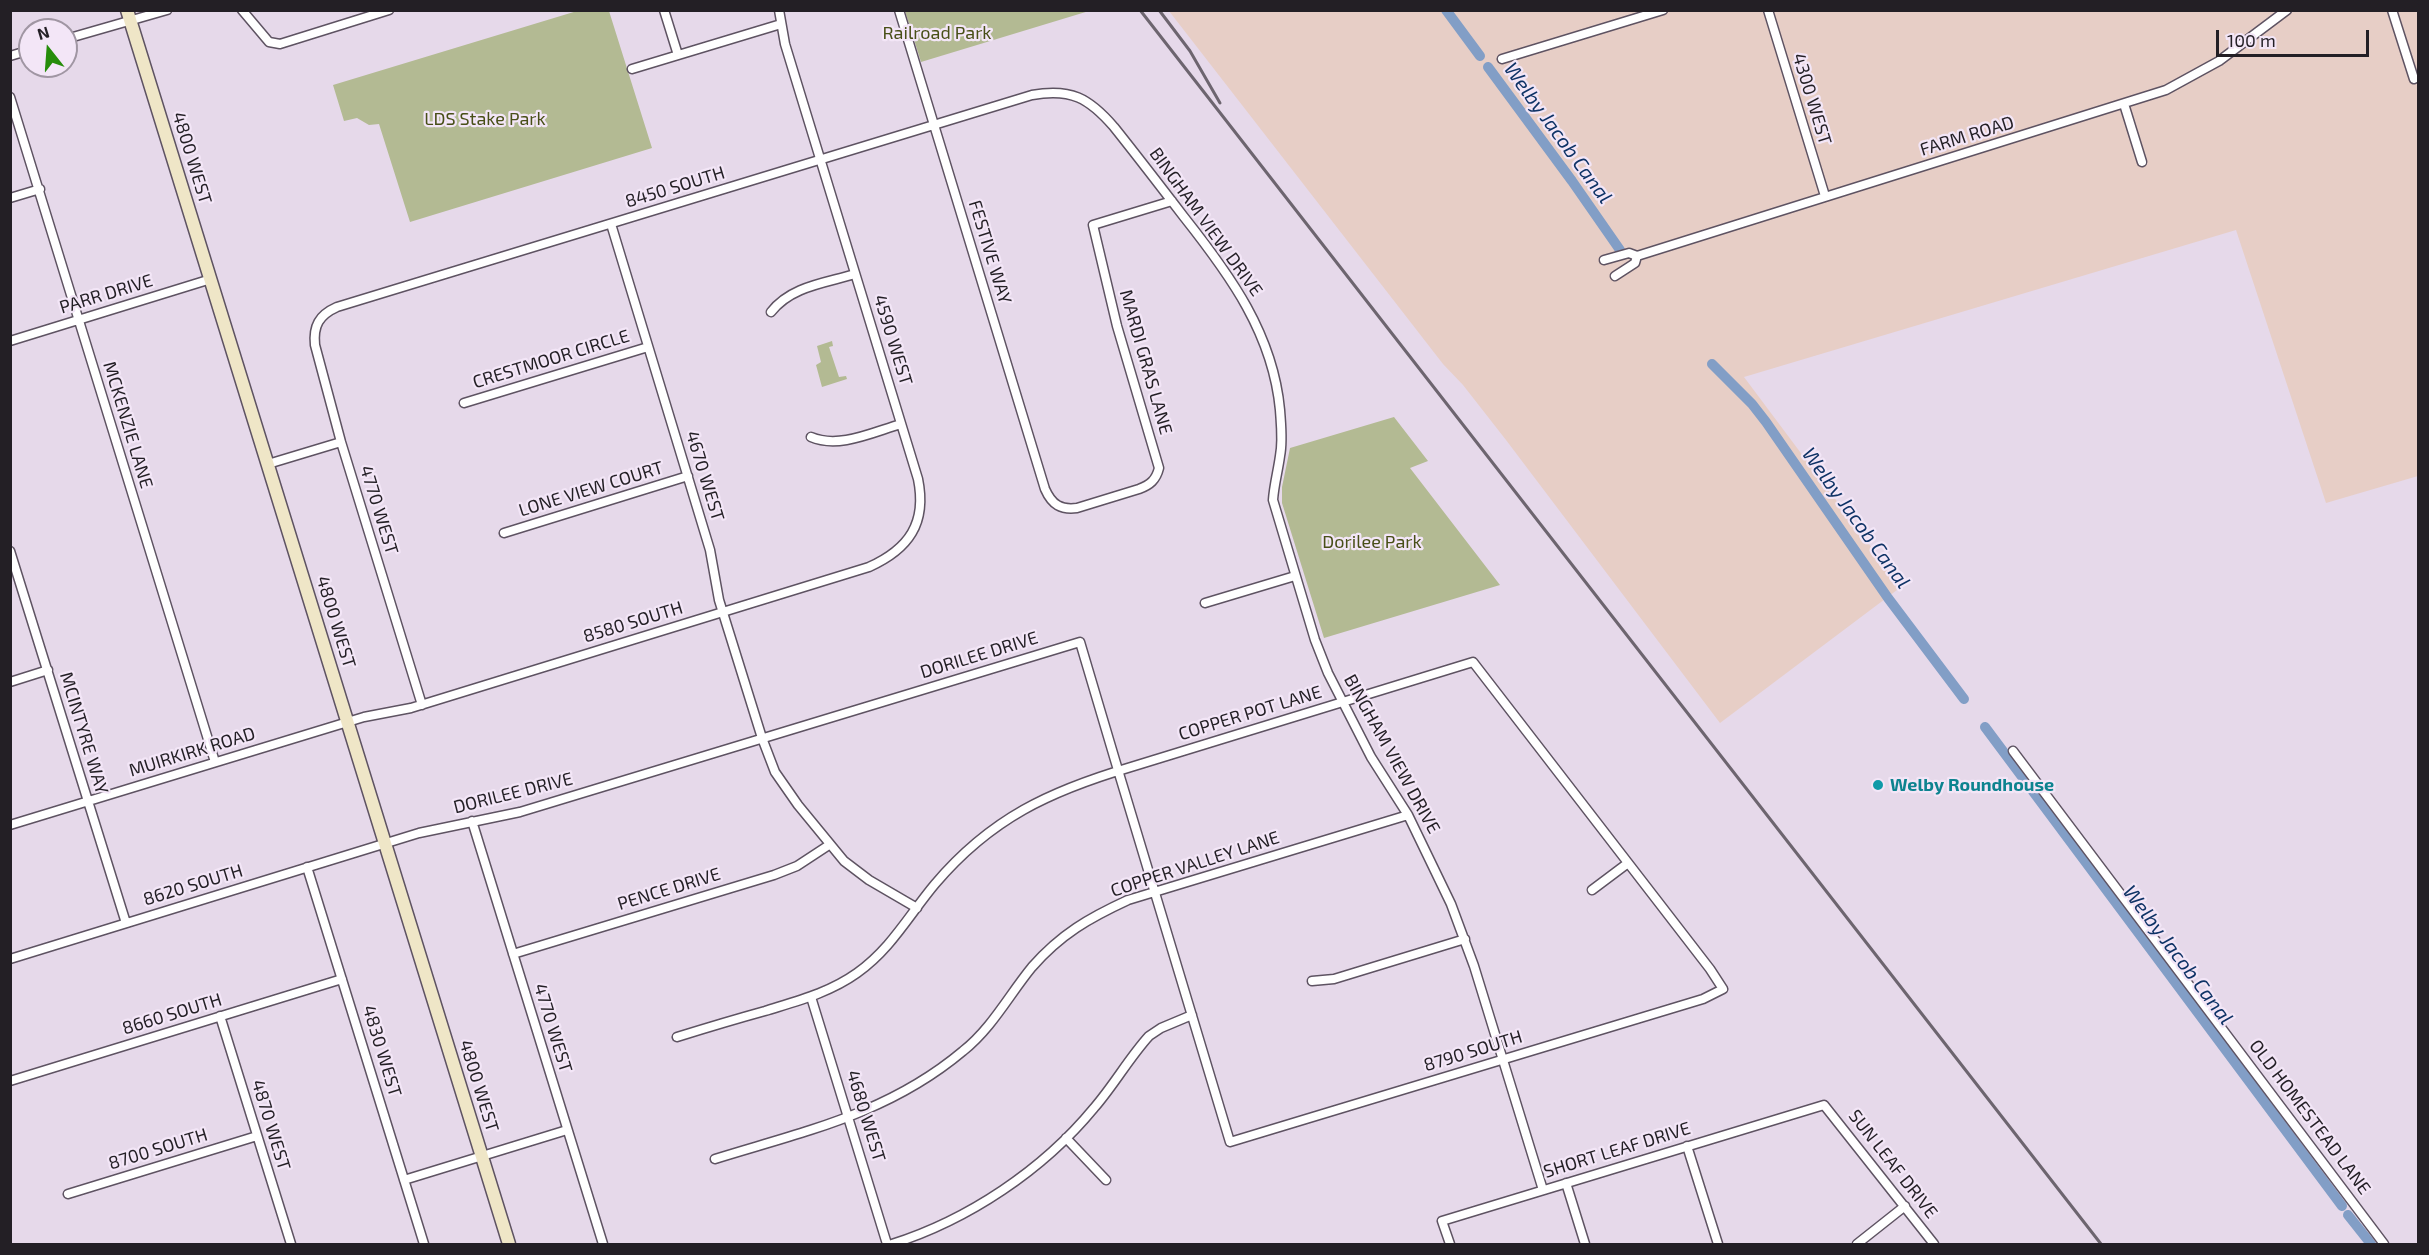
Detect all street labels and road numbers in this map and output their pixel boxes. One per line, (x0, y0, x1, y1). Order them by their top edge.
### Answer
street label: 4300 WEST (1788, 51, 1836, 147)
street label: 4800 WEST (168, 109, 216, 207)
street label: FARM ROAD (1917, 111, 2017, 161)
street label: BINGHAM VIEW DRIVE (1145, 143, 1267, 301)
street label: 8450 SOUTH (623, 162, 727, 212)
street label: FESTIVE WAY (964, 198, 1016, 306)
street label: PARR DRIVE (57, 270, 155, 318)
street label: MARDI GRAS LANE (1115, 287, 1177, 437)
street label: 4590 WEST (869, 292, 917, 388)
street label: CRESTMOOR CIRCLE (470, 325, 632, 393)
street label: MCKENZIE LANE (98, 359, 158, 491)
street label: 4670 WEST (681, 428, 729, 524)
street label: LONE VIEW COURT (516, 457, 666, 521)
street label: 4770 WEST (355, 463, 403, 557)
street label: 4800 WEST (312, 573, 360, 671)
street label: 8580 SOUTH (581, 597, 685, 647)
street label: DORILEE DRIVE (917, 627, 1041, 683)
street label: MCINTYRE WAY (55, 669, 113, 797)
street label: BINGHAM VIEW DRIVE (1339, 671, 1445, 837)
street label: COPPER POT LANE (1176, 681, 1324, 745)
street label: MUIRKIRK ROAD (126, 723, 258, 781)
street label: DORILEE DRIVE (451, 768, 575, 818)
street label: COPPER VALLEY LANE (1108, 827, 1282, 901)
street label: 8620 SOUTH (141, 860, 245, 910)
street label: PENCE DRIVE (615, 863, 723, 915)
street label: 4770 WEST (529, 981, 577, 1075)
street label: 8660 SOUTH (120, 989, 224, 1039)
street label: 4830 WEST (358, 1003, 406, 1099)
street label: 8790 SOUTH (1421, 1026, 1525, 1076)
street label: OLD HOMESTEAD LANE (2245, 1035, 2375, 1199)
street label: 4800 WEST (455, 1037, 503, 1135)
street label: 4680 WEST (842, 1067, 890, 1165)
street label: 4870 WEST (247, 1077, 295, 1173)
street label: SUN LEAF DRIVE (1844, 1105, 1942, 1223)
street label: SHORT LEAF DRIVE (1541, 1117, 1693, 1183)
street label: 8700 SOUTH (106, 1124, 210, 1174)

